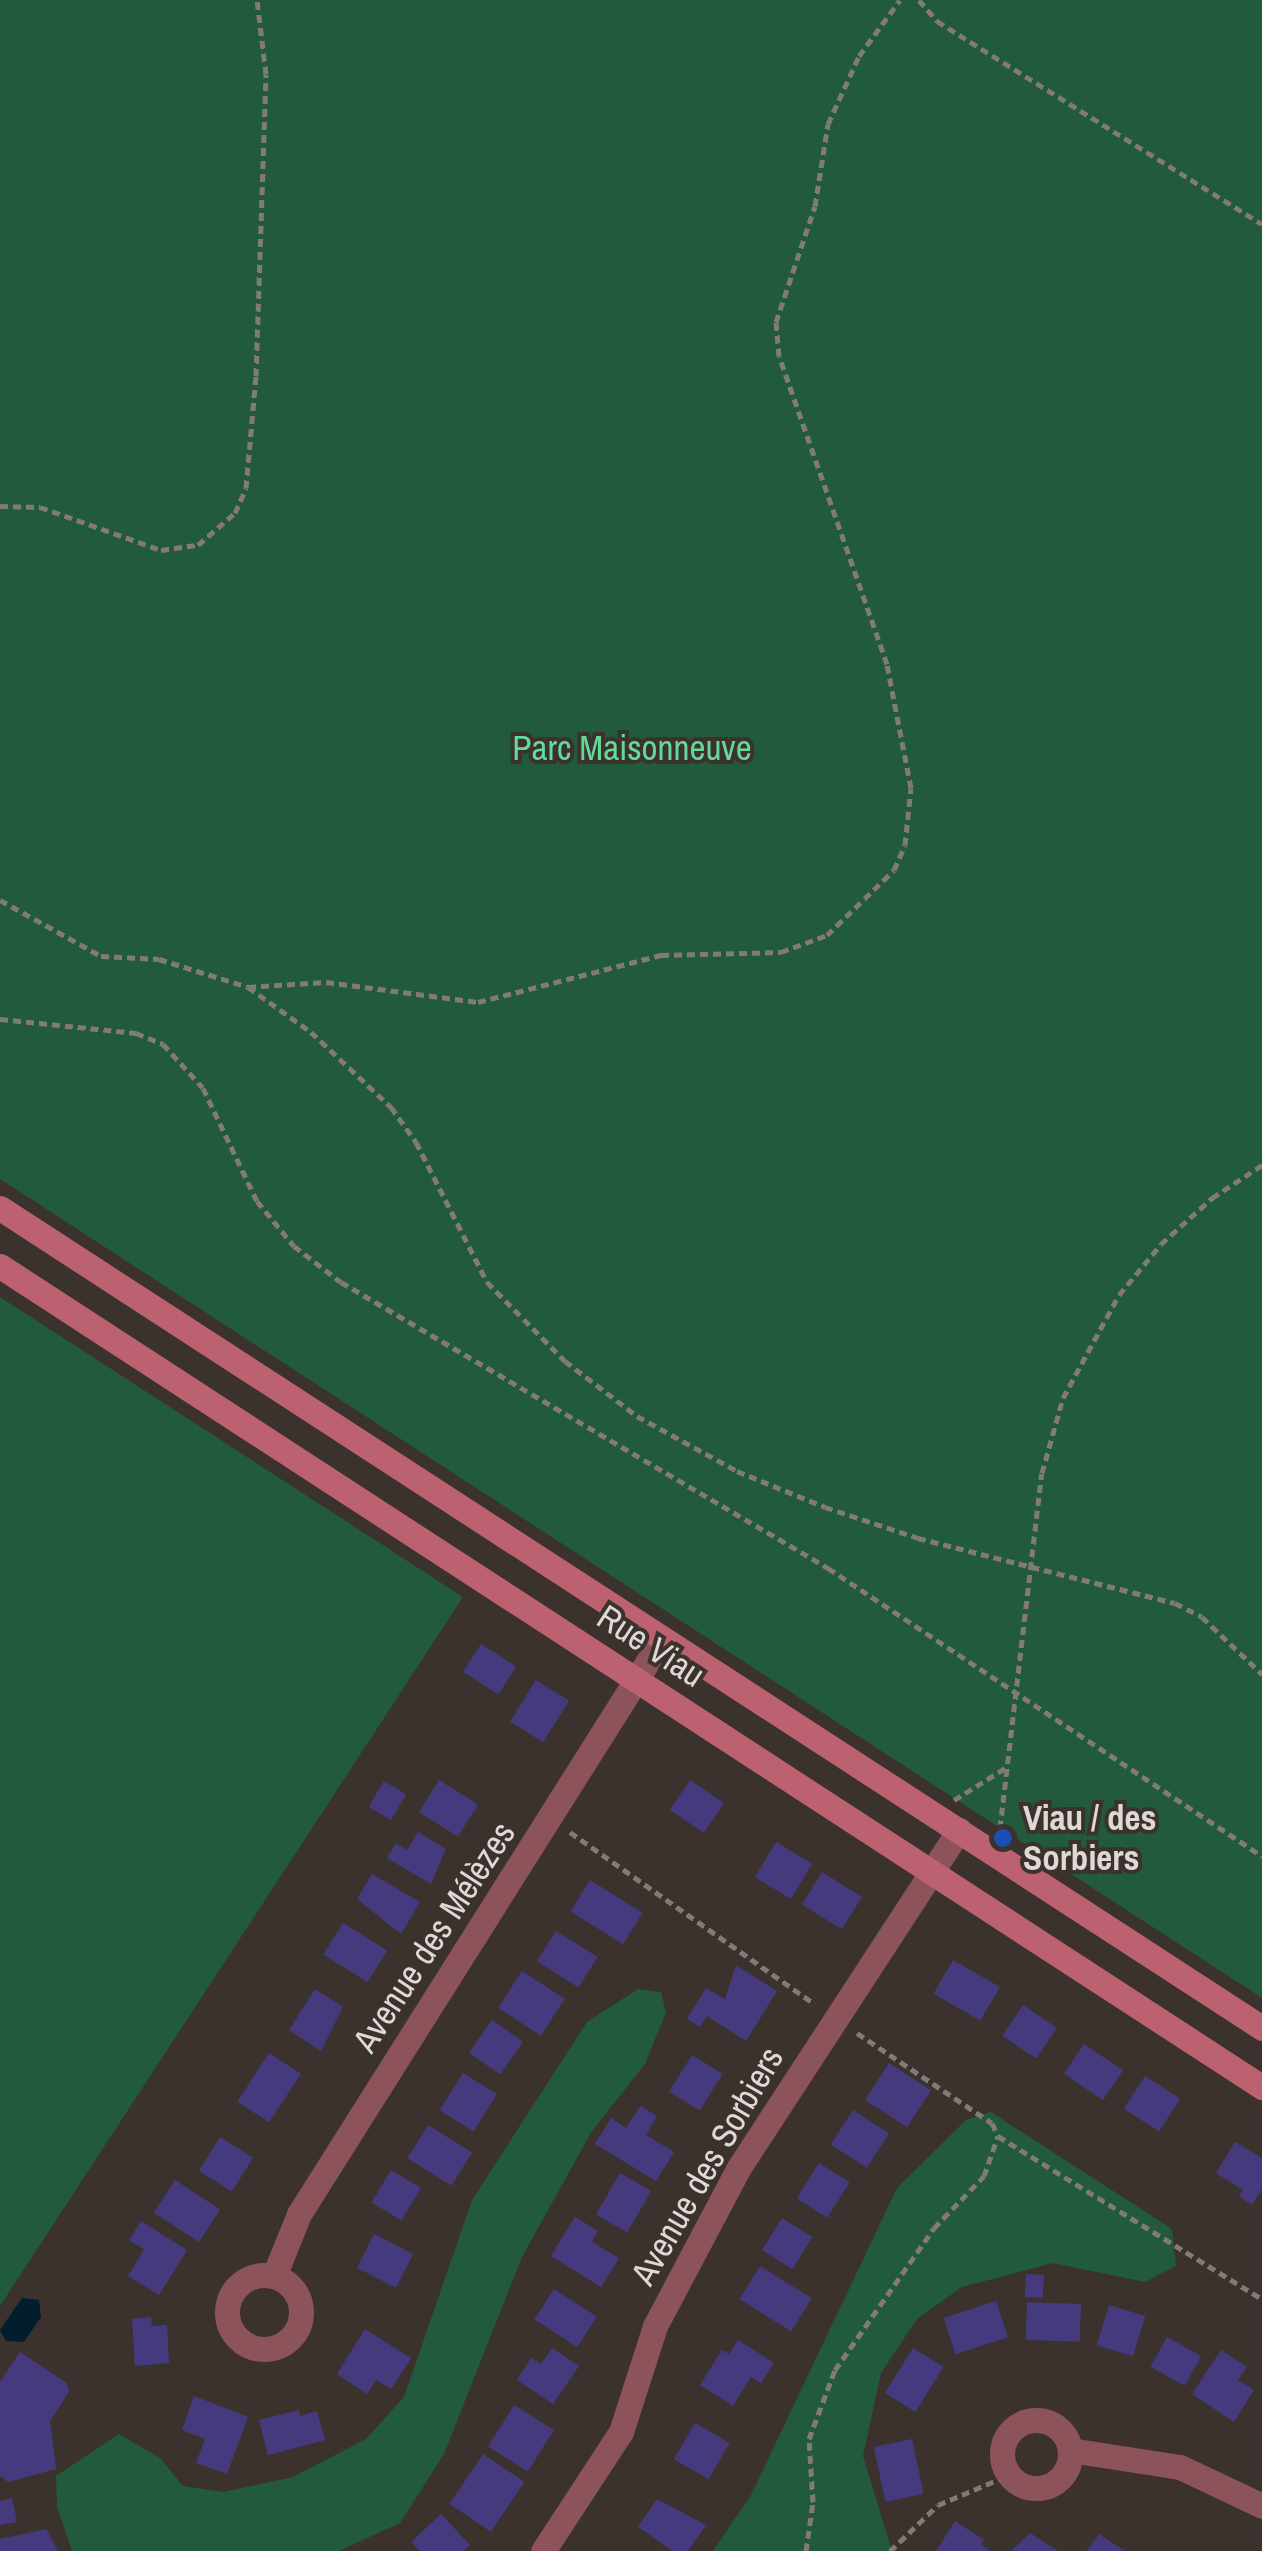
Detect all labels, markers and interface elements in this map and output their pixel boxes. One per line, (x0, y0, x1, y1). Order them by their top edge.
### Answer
park label: Parc Maisonneuve (512, 727, 752, 769)
street label: Rue Viau (590, 1596, 712, 1696)
place label: Viau / des Sorbiers (1023, 1797, 1157, 1879)
street label: Avenue des Mélèzes (344, 1814, 524, 2060)
marker: Viau / des Sorbiers (992, 1827, 1014, 1849)
street label: Avenue des Sorbiers (622, 2040, 792, 2292)

